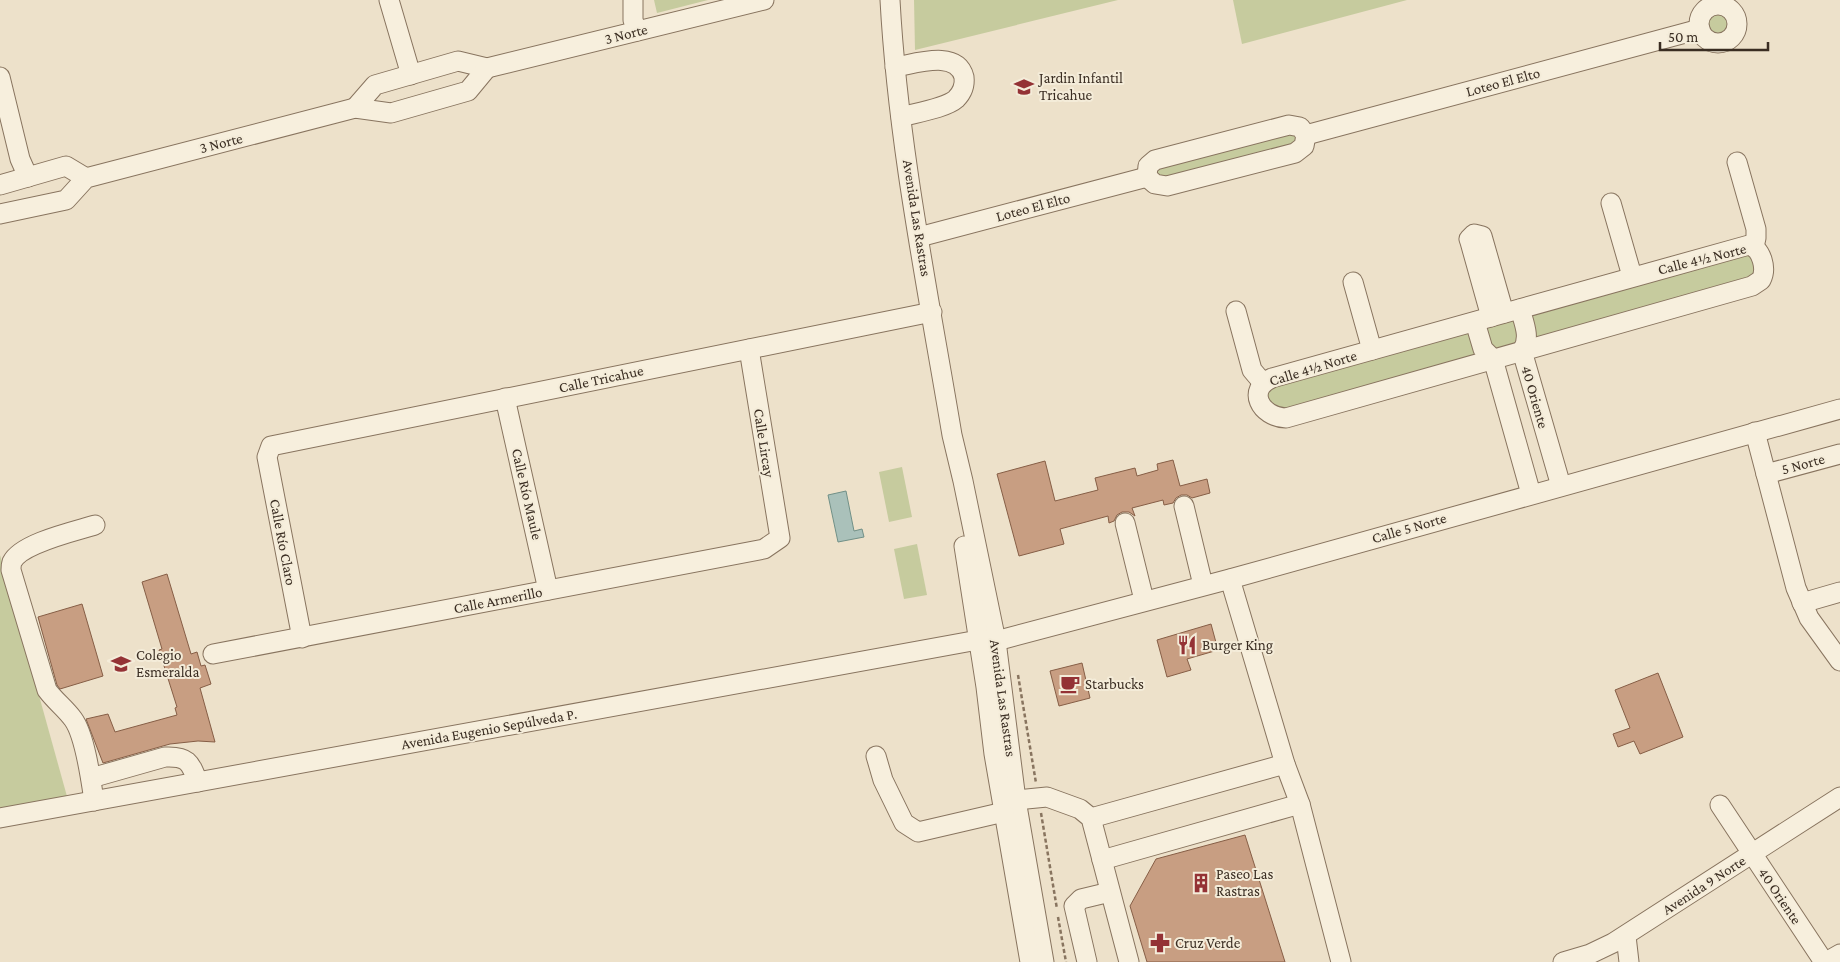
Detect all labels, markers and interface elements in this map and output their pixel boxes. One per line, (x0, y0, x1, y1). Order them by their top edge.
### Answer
scale bar (1660, 20, 1768, 52)
street label: 3 Norte (603, 21, 650, 47)
text: 50 m (1668, 29, 1698, 45)
street label: Loteo El Elto (1464, 64, 1542, 100)
place label: Jardin Infantil Tricahue (1037, 70, 1123, 103)
school or university icon: Jardin Infantil Tricahue (1013, 76, 1035, 98)
street label: 3 Norte (198, 130, 245, 156)
street label: Avenida Las Rastras (900, 158, 934, 278)
street label: Loteo El Elto (994, 189, 1072, 225)
street label: Calle 4½ Norte (1656, 240, 1748, 278)
street label: Calle 4½ Norte (1267, 347, 1359, 389)
street label: Calle Tricahue (557, 362, 645, 396)
street label: 40 Oriente (1518, 364, 1552, 431)
street label: Calle Lircay (750, 407, 777, 479)
street label: Calle Río Maule (509, 447, 545, 542)
street label: 5 Norte (1780, 450, 1827, 477)
street label: Calle Río Claro (267, 497, 299, 587)
street label: Calle 5 Norte (1370, 510, 1449, 546)
street label: Calle Armerillo (452, 584, 544, 616)
restaurant icon: Burger King (1176, 634, 1198, 656)
place label: Burger King (1202, 637, 1273, 654)
street label: Avenida Las Rastras (987, 638, 1019, 758)
place label: Colegio Esmeralda (136, 647, 199, 680)
school or university icon: Colegio Esmeralda (110, 653, 132, 675)
cafe icon: Starbucks (1059, 673, 1081, 695)
place label: Starbucks (1085, 676, 1144, 692)
street label: Avenida Eugenio Sepúlveda P. (400, 706, 578, 753)
street label: Avenida 9 Norte (1660, 852, 1749, 918)
street label: 40 Oriente (1755, 865, 1805, 927)
place label: Paseo Las Rastras (1216, 866, 1273, 899)
building icon: Paseo Las Rastras (1190, 872, 1212, 894)
pharmacy icon: Cruz Verde (1149, 932, 1171, 954)
place label: Cruz Verde (1175, 935, 1241, 951)

